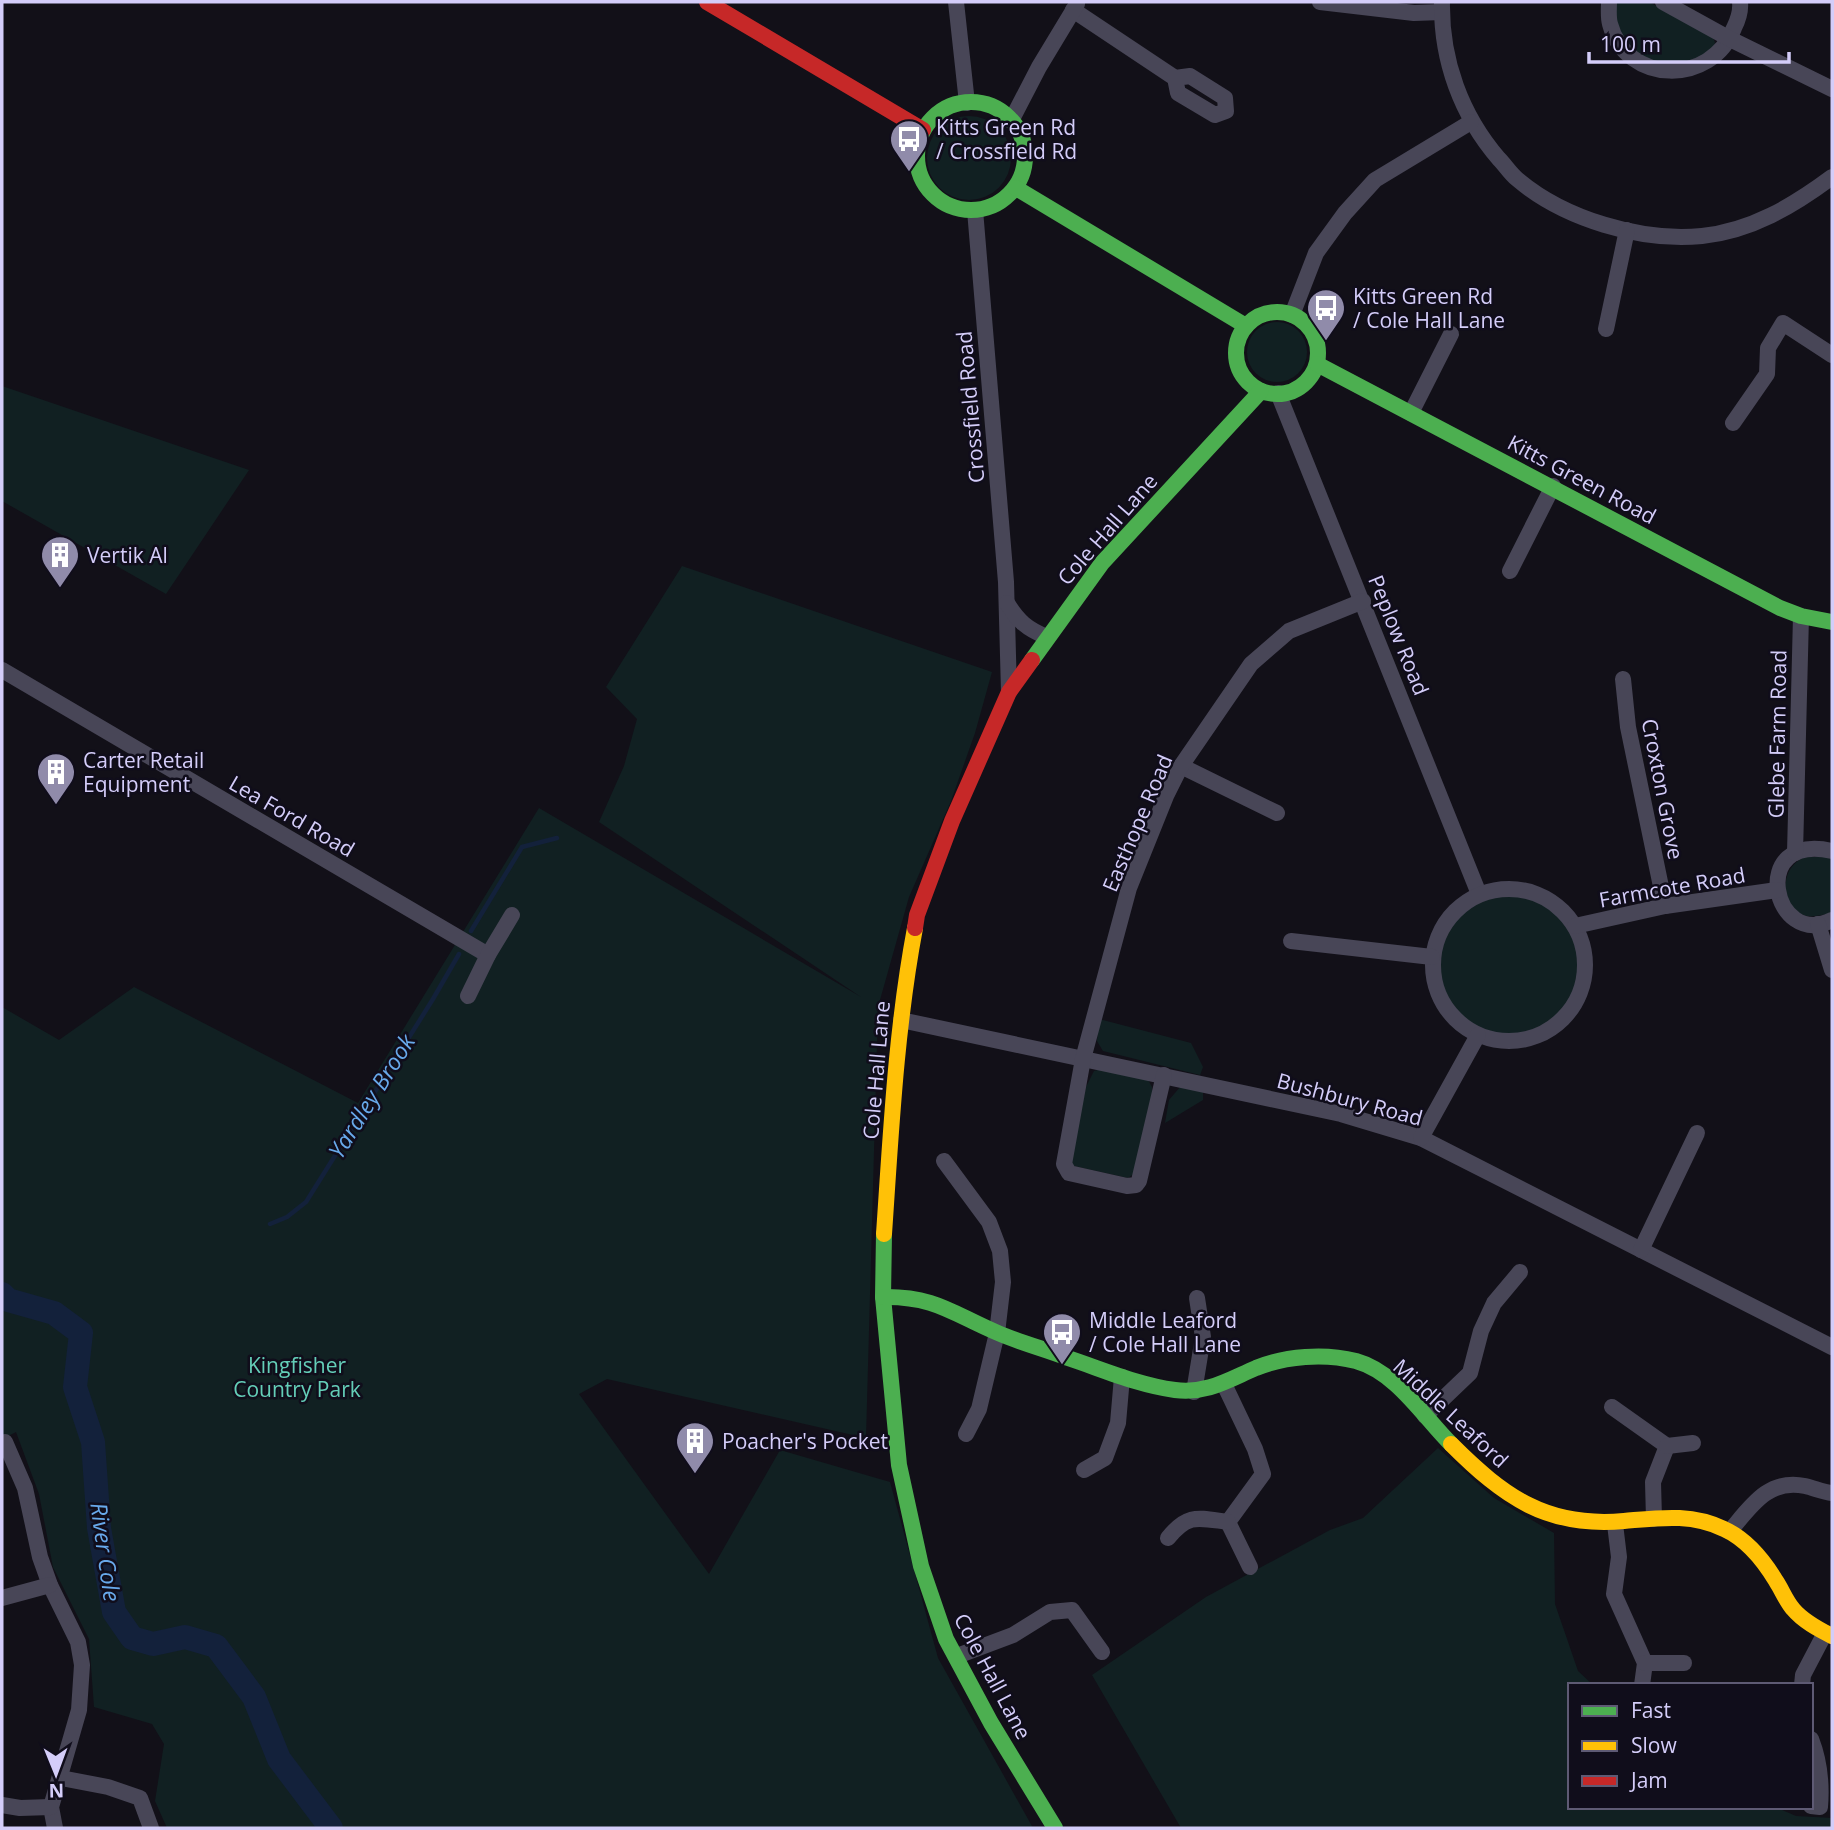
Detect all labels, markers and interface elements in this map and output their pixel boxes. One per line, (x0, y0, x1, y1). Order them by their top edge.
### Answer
scale bar (1589, 21, 1788, 65)
text: 100 m (1600, 30, 1661, 58)
place label: Kitts Green Rd / Crossfield Rd (936, 113, 1077, 165)
bus stop icon: Kitts Green Rd / Crossfield Rd (888, 118, 930, 173)
place label: Kitts Green Rd / Cole Hall Lane (1353, 282, 1505, 334)
bus stop icon: Kitts Green Rd / Cole Hall Lane (1305, 287, 1347, 342)
street label: Crossfield Road (949, 330, 991, 484)
street label: Kitts Green Road (1503, 428, 1661, 530)
street label: Cole Hall Lane (1051, 467, 1163, 591)
building icon: Vertik Al (39, 534, 81, 589)
place label: Vertik Al (87, 541, 168, 569)
street label: Peplow Road (1362, 571, 1436, 699)
street label: Glebe Farm Road (1762, 649, 1792, 819)
street label: Croxton Grove (1636, 716, 1690, 862)
place label: Carter Retail Equipment (83, 746, 204, 798)
street label: Easthope Road (1095, 750, 1179, 896)
building icon: Carter Retail Equipment (35, 751, 77, 806)
street label: Lea Ford Road (224, 769, 360, 863)
street label: Farmcote Road (1597, 860, 1747, 914)
street label: Cole Hall Lane (856, 1000, 896, 1140)
water label: Yardley Brook (320, 1027, 422, 1164)
street label: Bushbury Road (1274, 1066, 1426, 1132)
place label: Middle Leaford / Cole Hall Lane (1089, 1306, 1241, 1358)
bus stop icon: Middle Leaford / Cole Hall Lane (1041, 1311, 1083, 1366)
park label: Kingfisher Country Park (233, 1351, 361, 1403)
street label: Middle Leaford (1387, 1352, 1515, 1474)
building icon: Poacher's Pocket (674, 1420, 716, 1475)
place label: Poacher's Pocket (722, 1427, 888, 1455)
water label: River Cole (83, 1500, 129, 1604)
street label: Cole Hall Lane (948, 1608, 1038, 1744)
legend (1568, 1683, 1813, 1809)
text: Fast (1631, 1696, 1671, 1724)
text: Slow (1631, 1731, 1677, 1759)
north arrow (21, 1739, 91, 1809)
text: Jam (1629, 1766, 1668, 1794)
text: N (48, 1778, 64, 1804)

